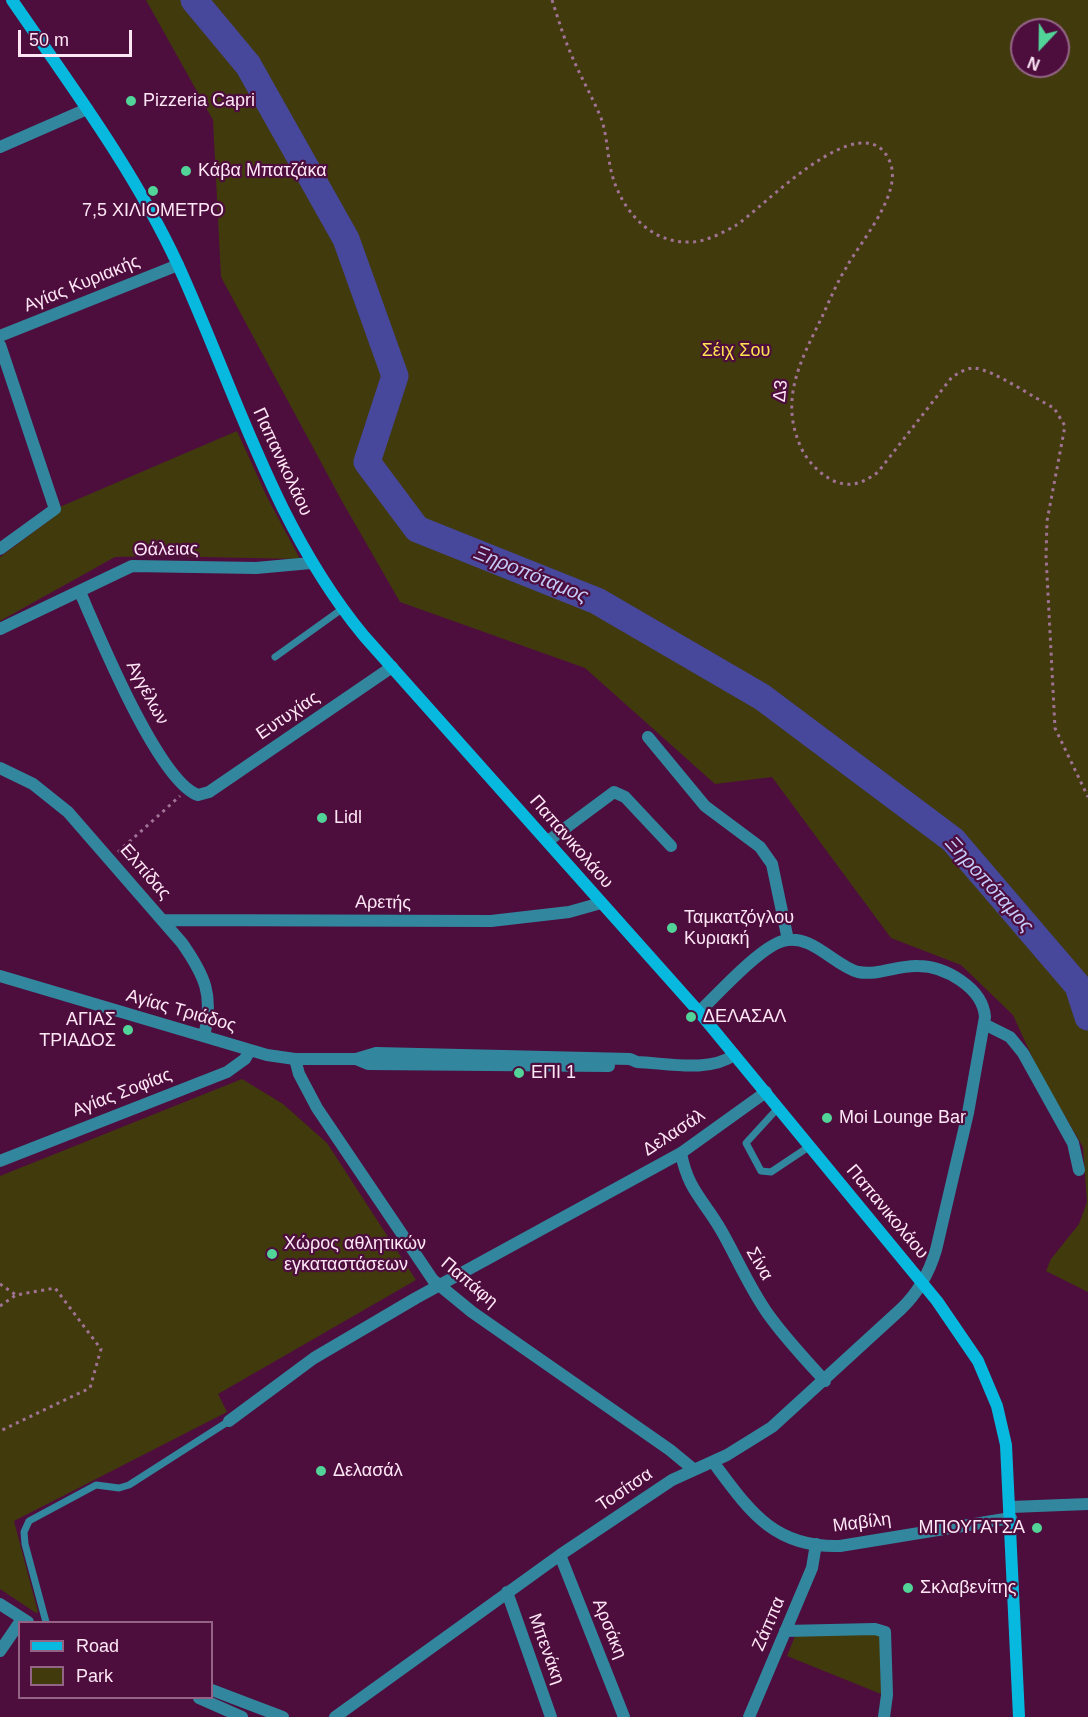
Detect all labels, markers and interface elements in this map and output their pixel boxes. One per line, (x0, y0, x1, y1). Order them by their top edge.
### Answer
scale bar (21, 18, 135, 56)
north arrow (1010, 18, 1070, 78)
text: 50 m (29, 30, 69, 50)
text: N (1025, 53, 1042, 73)
place label: Pizzeria Capri (143, 90, 255, 112)
marker: Pizzeria Capri (124, 94, 138, 108)
place label: Κάβα Μπατζάκα (198, 160, 327, 182)
marker: Κάβα Μπατζάκα (179, 164, 193, 178)
marker: 7,5 ΧΙΛΙΟΜΕΤΡΟ (146, 184, 160, 198)
place label: 7,5 ΧΙΛΙΟΜΕΤΡΟ (82, 200, 224, 222)
street label: Αγίας Κυριακής (21, 251, 143, 317)
park label: Σέιχ Σου (702, 340, 770, 362)
street label: Δ3 (769, 379, 793, 403)
street label: Παπανικολάου (248, 405, 316, 519)
street label: Θάλειας (134, 539, 198, 561)
water label: Ξηροπόταμος (470, 541, 592, 609)
street label: Αγγέλων (121, 657, 173, 729)
street label: Ευτυχίας (252, 687, 324, 745)
street label: Παπανικολάου (525, 791, 617, 893)
place label: Lidl (334, 807, 362, 829)
marker: Lidl (315, 811, 329, 825)
water label: Ξηροπόταμος (940, 832, 1038, 938)
street label: Ελπίδας (115, 840, 175, 904)
street label: Αρετής (355, 892, 411, 914)
place label: Ταμκατζόγλου Κυριακή (684, 907, 794, 950)
marker: Ταμκατζόγλου Κυριακή (665, 921, 679, 935)
street label: Αγίας Τριάδος (124, 985, 238, 1037)
place label: ΔΕΛΑΣΑΛ (703, 1006, 786, 1028)
place label: ΑΓΙΑΣ ΤΡΙΑΔΟΣ (39, 1009, 116, 1052)
marker: ΔΕΛΑΣΑΛ (684, 1010, 698, 1024)
marker: ΑΓΙΑΣ ΤΡΙΑΔΟΣ (121, 1023, 135, 1037)
place label: ΕΠΙ 1 (531, 1062, 576, 1084)
street label: Αγίας Σοφίας (69, 1064, 175, 1122)
marker: ΕΠΙ 1 (512, 1066, 526, 1080)
street label: Δελασάλ (639, 1105, 709, 1161)
place label: Moi Lounge Bar (839, 1107, 966, 1129)
marker: Moi Lounge Bar (820, 1111, 834, 1125)
street label: Παπανικολάου (841, 1160, 933, 1264)
place label: Χώρος αθλητικών εγκαταστάσεων (284, 1233, 426, 1276)
street label: Σίνα (741, 1244, 777, 1284)
marker: Χώρος αθλητικών εγκαταστάσεων (265, 1247, 279, 1261)
street label: Παπάφη (436, 1253, 502, 1313)
place label: Δελασάλ (333, 1460, 403, 1482)
marker: Δελασάλ (314, 1464, 328, 1478)
street label: Τοσίτσα (593, 1464, 657, 1516)
street label: Μαβίλη (832, 1509, 892, 1537)
place label: ΜΠΟΥΓΑΤΣΑ (919, 1517, 1025, 1539)
marker: ΜΠΟΥΓΑΤΣΑ (1030, 1521, 1044, 1535)
place label: Σκλαβενίτης (920, 1577, 1016, 1599)
marker: Σκλαβενίτης (901, 1581, 915, 1595)
street label: Ζάππα (748, 1594, 790, 1654)
street label: Αρσάκη (587, 1596, 631, 1662)
street label: Μπενάκη (523, 1611, 569, 1687)
legend (18, 1621, 213, 1699)
text: Road (76, 1636, 119, 1656)
text: Park (76, 1666, 113, 1686)

